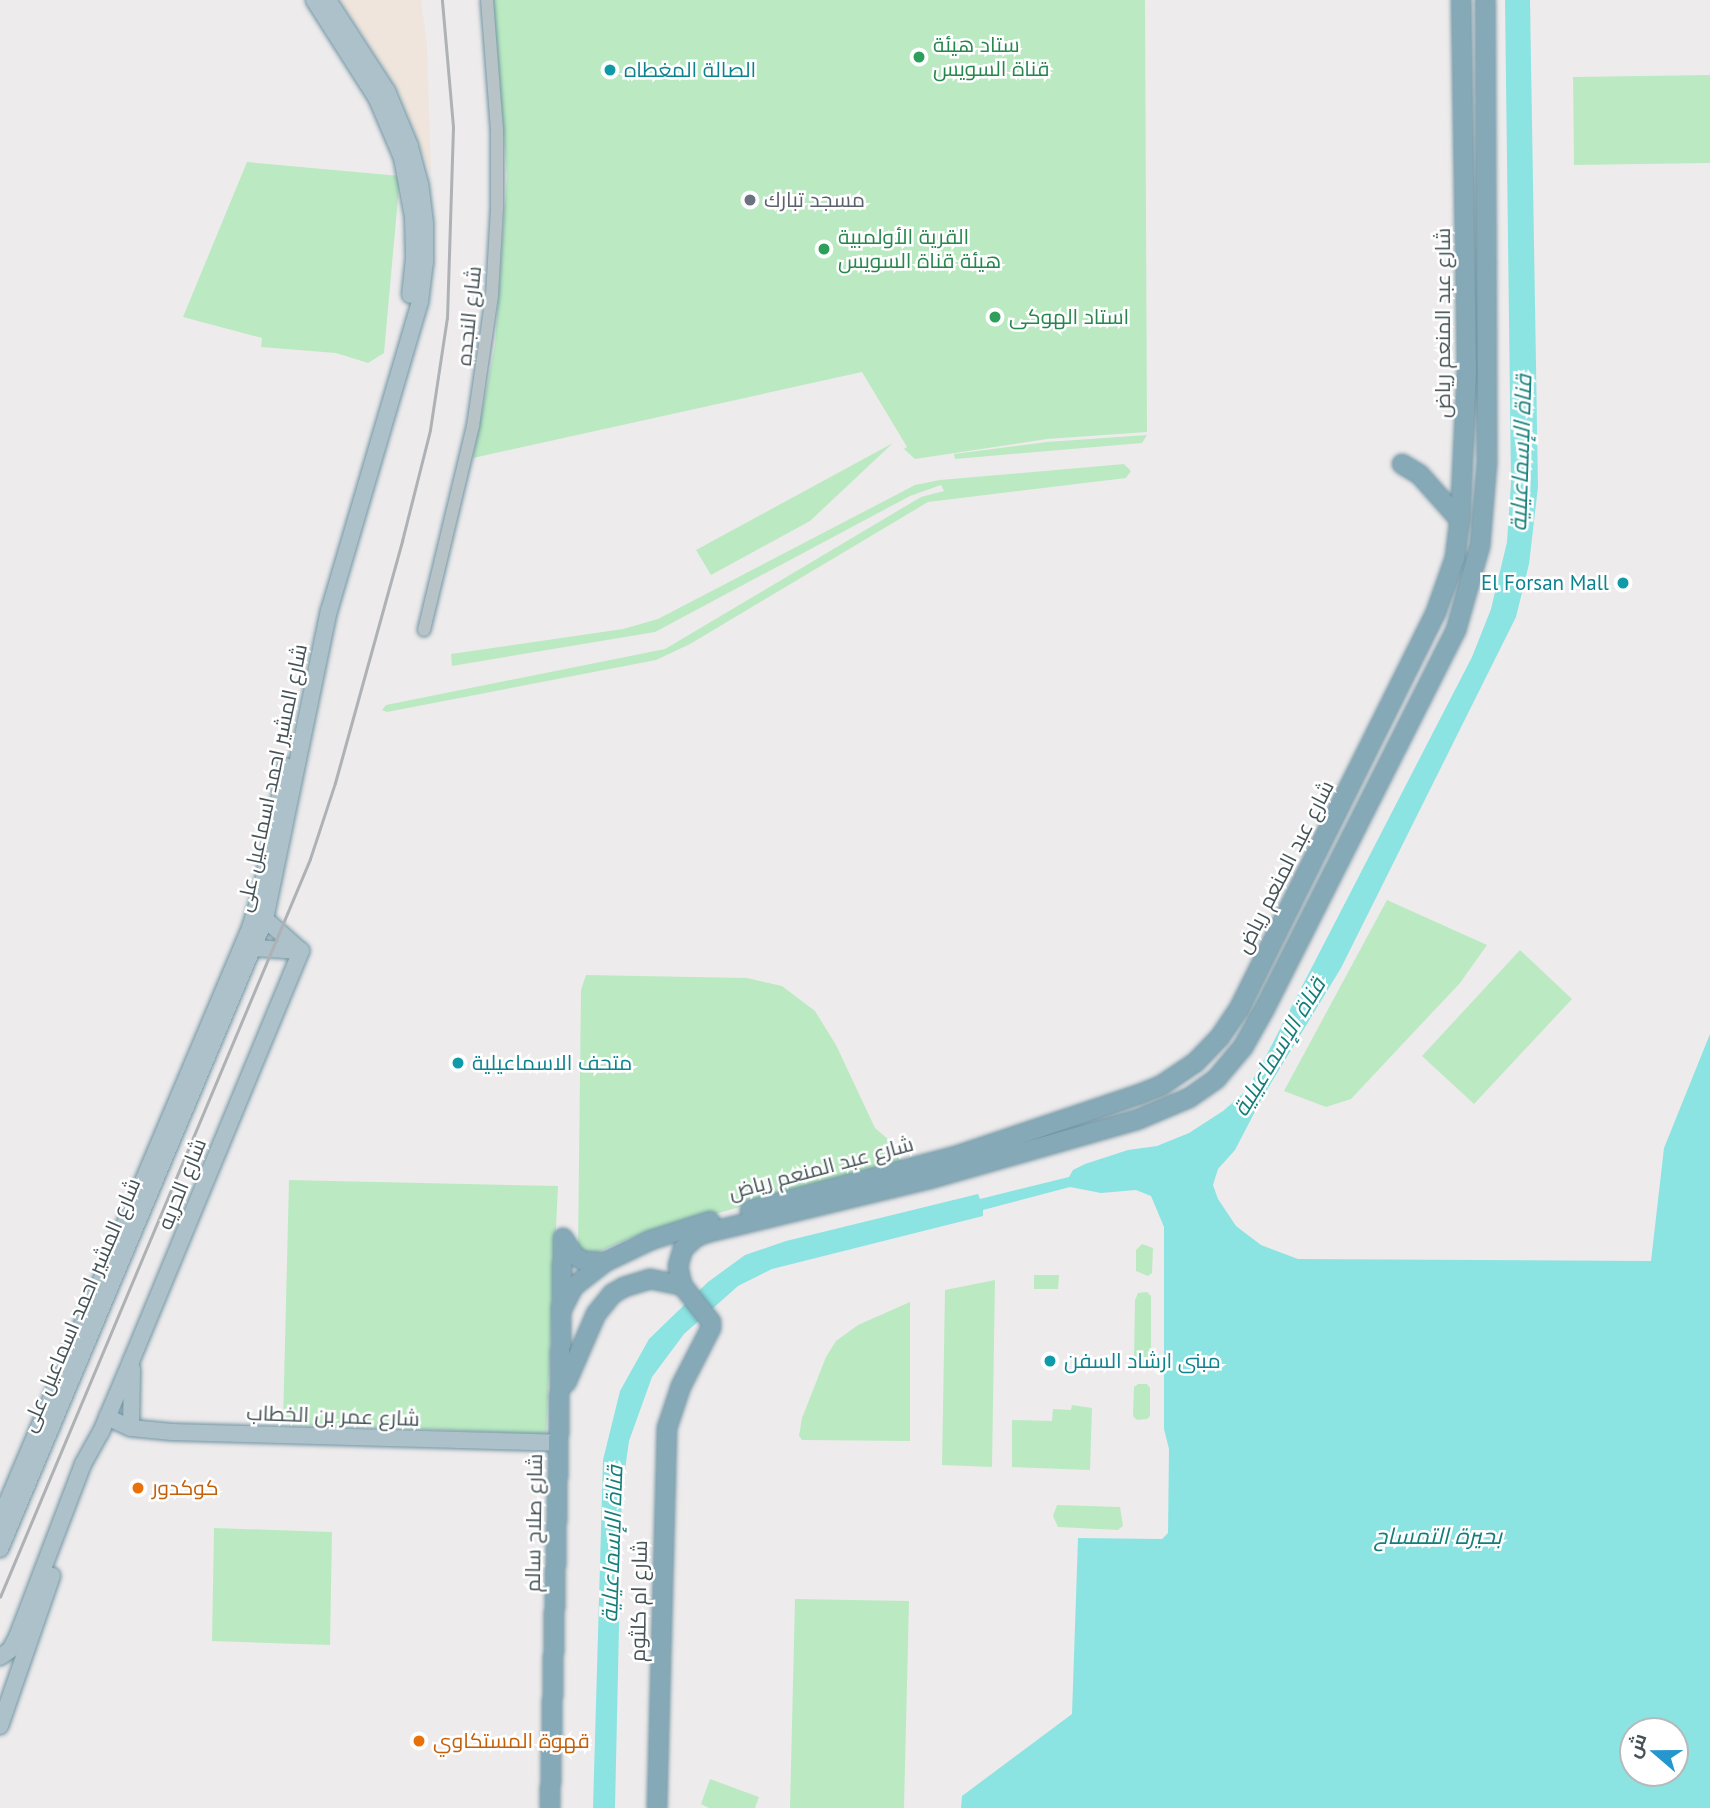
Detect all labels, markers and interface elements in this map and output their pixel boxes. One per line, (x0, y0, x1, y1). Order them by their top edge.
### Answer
place label: ستاد هيئة قناة السويس (933, 32, 1049, 82)
marker: ستاد هيئة قناة السويس (911, 49, 927, 65)
place label: الصالة المغطاه (624, 57, 756, 83)
marker: الصالة المغطاه (602, 62, 618, 78)
place label: مسجد تبارك (764, 187, 865, 213)
marker: مسجد تبارك (742, 192, 758, 208)
place label: القرية الأولمبية هيئة قناة السويس (838, 224, 1001, 274)
street label: شارع عبد المنعم رياض (1430, 228, 1456, 418)
marker: القرية الأولمبية هيئة قناة السويس (816, 241, 832, 257)
street label: شارع النجده (451, 265, 487, 367)
place label: استاد الهوكى (1009, 304, 1129, 330)
marker: استاد الهوكى (987, 309, 1003, 325)
water label: قناة الإسماعيلية (1504, 374, 1538, 532)
place label: El Forsan Mall (1481, 570, 1609, 596)
marker: El Forsan Mall (1615, 575, 1631, 591)
street label: شارع المشير احمد اسماعيل على (231, 642, 313, 914)
street label: شارع عبد المنعم رياض (1231, 776, 1339, 958)
water label: قناة الإسماعيلية (1227, 973, 1331, 1121)
place label: متحف الاسماعيلية (472, 1050, 632, 1076)
marker: متحف الاسماعيلية (450, 1055, 466, 1071)
street label: شارع عبد المنعم رياض (726, 1131, 916, 1205)
street label: شارع الحريه (152, 1135, 212, 1233)
street label: شارع المشير احمد اسماعيل على (16, 1174, 146, 1436)
place label: مبنى ارشاد السفن (1064, 1348, 1221, 1374)
marker: مبنى ارشاد السفن (1042, 1353, 1058, 1369)
street label: شارع عمر بن الخطاب (246, 1400, 420, 1432)
street label: شارع صلاح سالم (520, 1454, 548, 1592)
water label: قناة الإسماعيلية (595, 1465, 629, 1623)
place label: كوكدور (152, 1475, 219, 1501)
marker: كوكدور (130, 1480, 146, 1496)
water label: بحيرة التمساح (1374, 1522, 1502, 1550)
street label: شارع ام كلثوم (625, 1540, 653, 1662)
north arrow (1619, 1717, 1689, 1787)
place label: قهوة المستكاوي (433, 1728, 590, 1754)
text: ش (1621, 1730, 1652, 1761)
marker: قهوة المستكاوي (411, 1733, 427, 1749)

